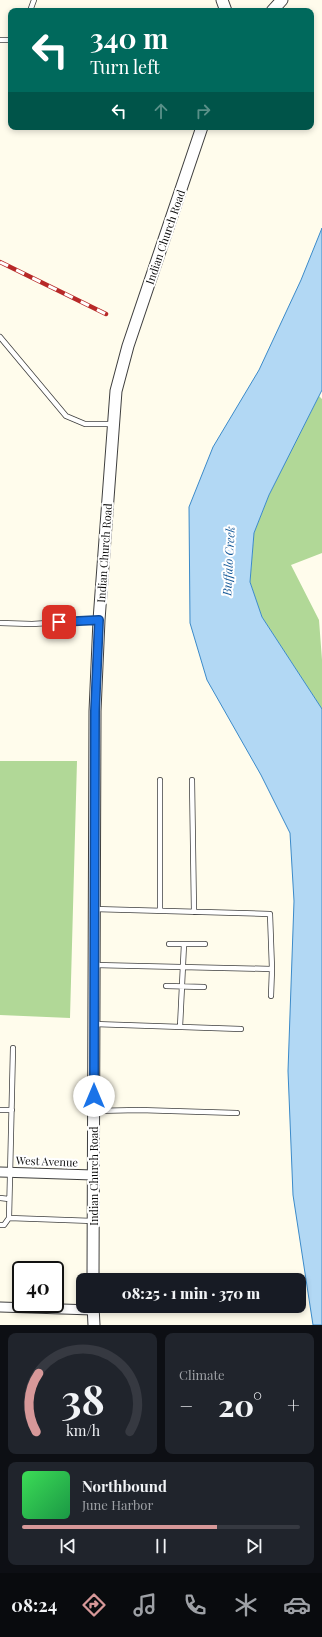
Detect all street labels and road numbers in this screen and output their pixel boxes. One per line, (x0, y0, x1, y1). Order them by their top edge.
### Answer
street label: Indian Church Road (142, 187, 188, 286)
street label: Indian Church Road (93, 502, 115, 603)
street label: Indian Church Road (86, 1126, 101, 1226)
street label: West Avenue (15, 1152, 79, 1170)

